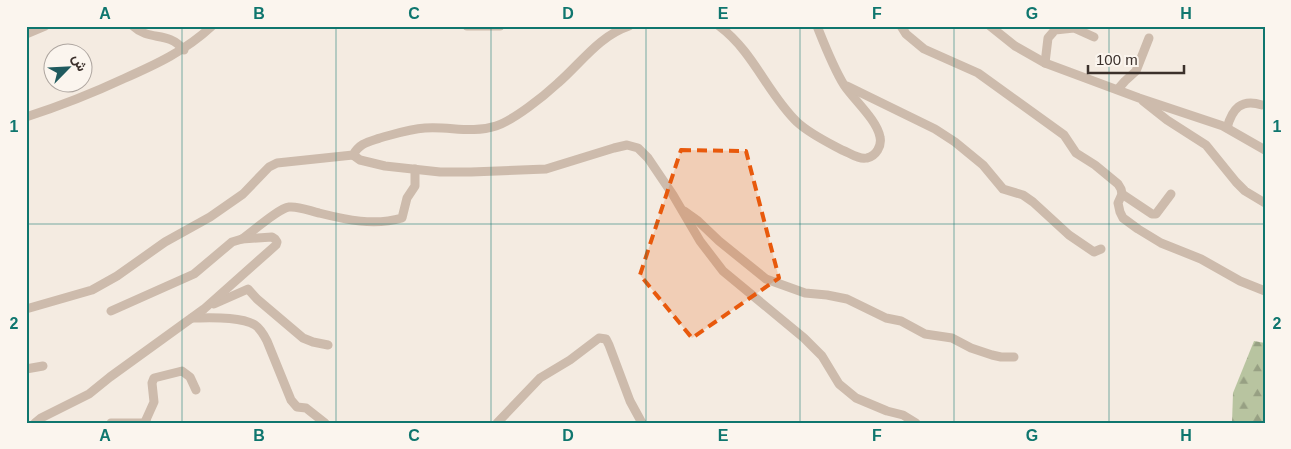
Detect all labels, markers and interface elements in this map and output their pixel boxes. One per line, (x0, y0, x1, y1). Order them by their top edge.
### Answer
text: A (99, 5, 111, 22)
text: B (253, 5, 265, 22)
text: C (408, 5, 420, 22)
text: D (562, 5, 574, 22)
text: E (718, 5, 729, 22)
text: F (872, 5, 882, 22)
text: G (1026, 5, 1038, 22)
text: H (1180, 5, 1192, 22)
north arrow (42, 42, 92, 92)
scale bar (1088, 42, 1185, 74)
text: 100 m (1096, 51, 1138, 68)
text: ش (68, 52, 91, 74)
text: 1 (10, 118, 19, 135)
text: 1 (1273, 118, 1282, 135)
text: 2 (10, 315, 19, 332)
text: 2 (1273, 315, 1282, 332)
text: A (99, 427, 111, 444)
text: B (253, 427, 265, 444)
text: C (408, 427, 420, 444)
text: D (562, 427, 574, 444)
text: E (718, 427, 729, 444)
text: F (872, 427, 882, 444)
text: G (1026, 427, 1038, 444)
text: H (1180, 427, 1192, 444)

